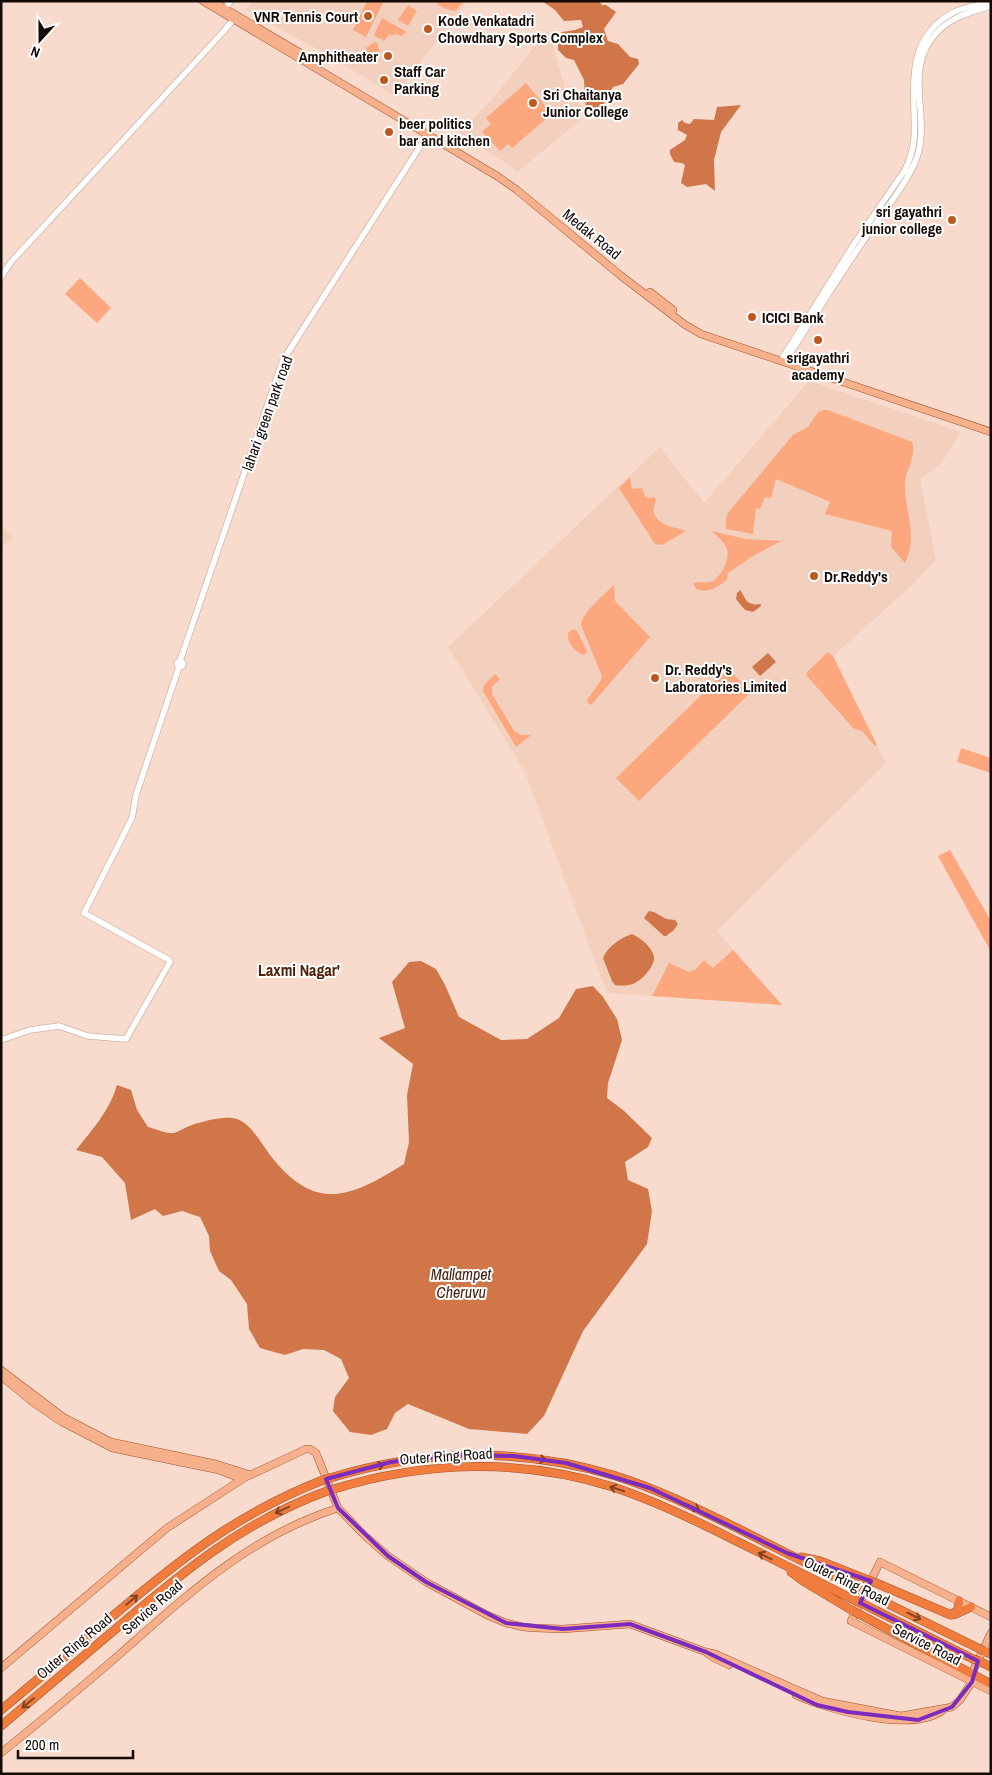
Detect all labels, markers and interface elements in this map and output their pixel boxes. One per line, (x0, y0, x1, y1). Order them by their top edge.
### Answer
place label: VNR Tennis Court (254, 6, 358, 27)
marker: VNR Tennis Court (362, 10, 374, 22)
place label: Kode Venkatadri Chowdhary Sports Complex (438, 10, 603, 48)
north arrow (15, 15, 65, 65)
marker: Kode Venkatadri Chowdhary Sports Complex (422, 23, 434, 35)
text: N (28, 42, 42, 62)
place label: Amphitheater (299, 46, 378, 67)
marker: Amphitheater (382, 50, 394, 62)
place label: Staff Car Parking (394, 61, 445, 99)
marker: Staff Car Parking (378, 74, 390, 86)
place label: Sri Chaitanya Junior College (543, 84, 629, 122)
marker: Sri Chaitanya Junior College (527, 97, 539, 109)
place label: beer politics bar and kitchen (399, 113, 490, 151)
marker: beer politics bar and kitchen (383, 126, 395, 138)
place label: sri gayathri junior college (861, 201, 942, 239)
street label: Medak Road (558, 204, 626, 264)
marker: sri gayathri junior college (946, 214, 958, 226)
place label: ICICI Bank (762, 307, 824, 328)
marker: ICICI Bank (746, 311, 758, 323)
marker: srigayathri academy (812, 334, 824, 346)
place label: srigayathri academy (787, 347, 849, 385)
street label: lahari green park road (236, 353, 298, 473)
place label: Dr.Reddy's (824, 566, 888, 587)
marker: Dr.Reddy's (808, 570, 820, 582)
place label: Dr. Reddy's Laboratories Limited (665, 659, 787, 697)
marker: Dr. Reddy's Laboratories Limited (649, 672, 661, 684)
district label: Laxmi Nagar' (258, 959, 340, 981)
water label: Mallampet Cheruvu (431, 1263, 492, 1303)
street label: Outer Ring Road (399, 1442, 493, 1470)
one-way arrow (531, 1454, 547, 1464)
one-way arrow (368, 1460, 384, 1470)
one-way arrow (610, 1484, 626, 1493)
one-way arrow (686, 1502, 701, 1512)
one-way arrow (275, 1506, 290, 1515)
one-way arrow (758, 1550, 773, 1560)
street label: Outer Ring Road (801, 1551, 893, 1611)
street label: Service Road (117, 1575, 187, 1639)
one-way arrow (125, 1594, 138, 1605)
street label: Outer Ring Road (32, 1608, 116, 1684)
one-way arrow (906, 1612, 921, 1621)
street label: Service Road (889, 1618, 965, 1670)
one-way arrow (22, 1697, 35, 1708)
scale bar (18, 1728, 132, 1760)
text: 200 m (25, 1734, 59, 1755)

